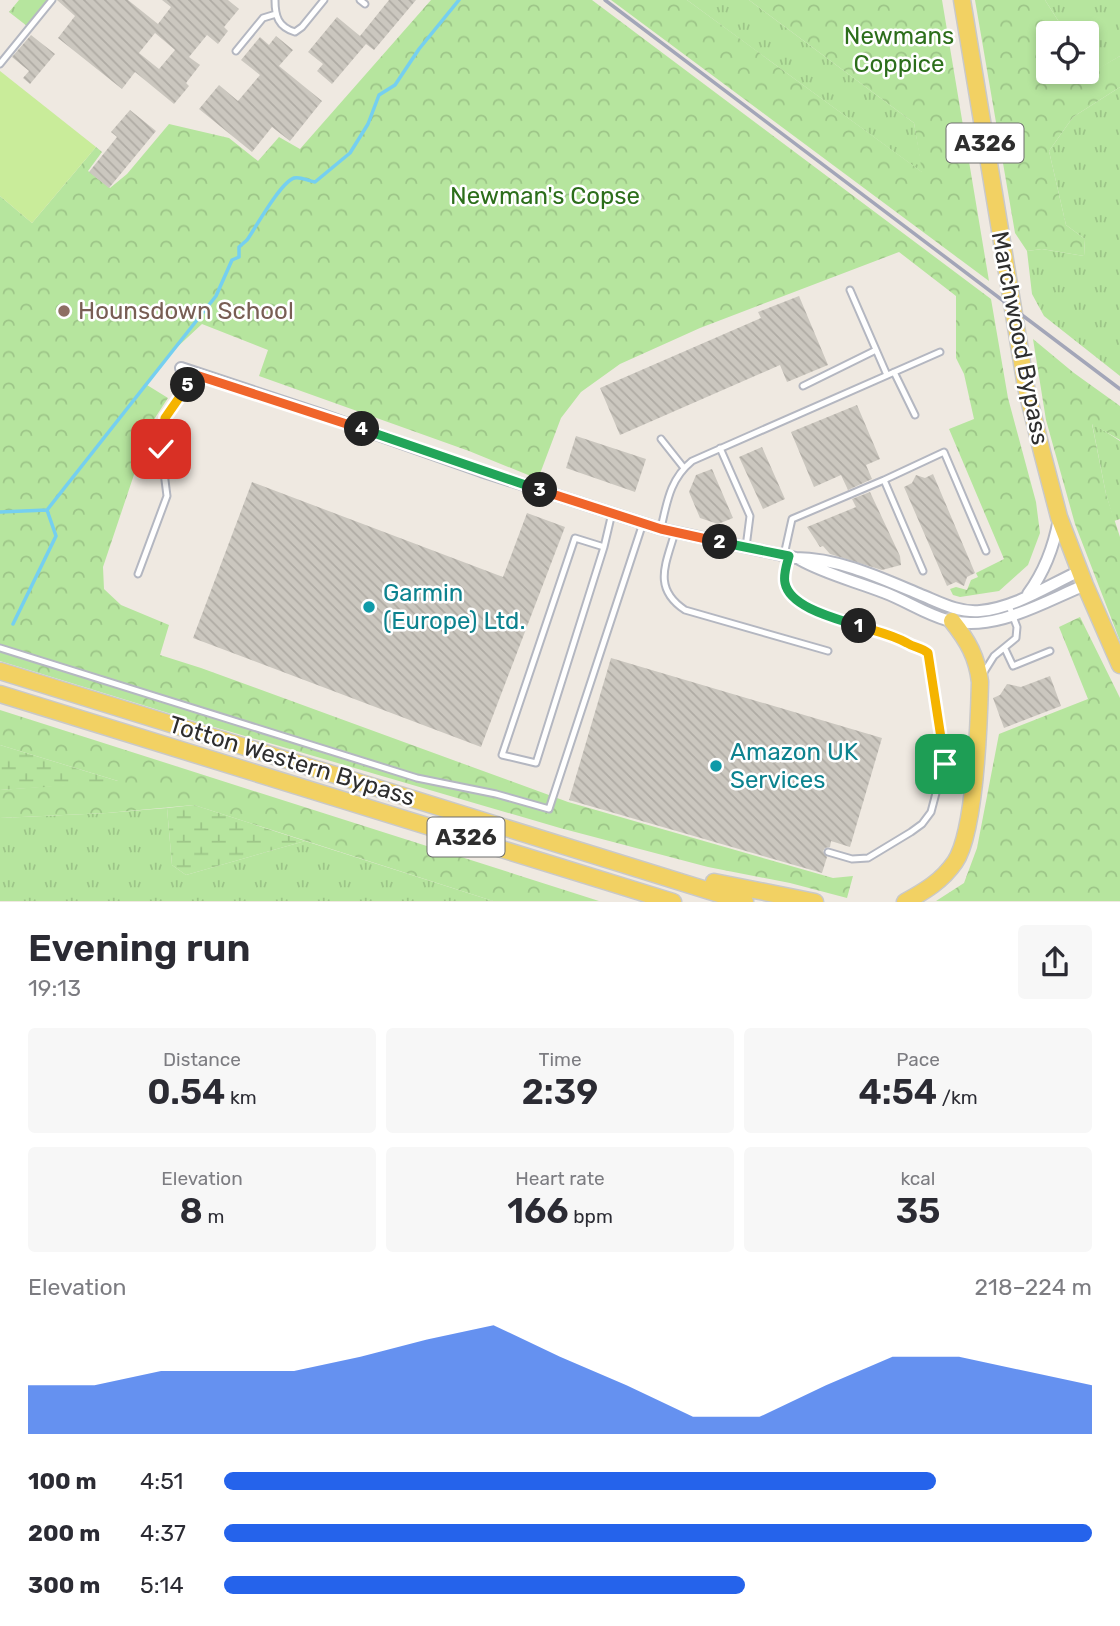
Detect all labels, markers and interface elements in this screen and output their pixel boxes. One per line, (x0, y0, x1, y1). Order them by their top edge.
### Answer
map controls (1036, 21, 1099, 84)
button: locate (1036, 21, 1099, 84)
park label: Newmans Coppice (844, 22, 954, 78)
road number: A326 (946, 124, 1024, 162)
park label: Newman's Copse (450, 182, 640, 210)
street label: Marchwood Bypass (986, 229, 1054, 447)
place label: Hounsdown School (78, 297, 294, 325)
marker: Hounsdown School (56, 303, 72, 319)
pin: 5 (170, 368, 206, 402)
text: 5 (181, 373, 194, 396)
pin: 4 (344, 412, 380, 446)
text: 4 (355, 417, 368, 440)
pin (131, 419, 191, 479)
icon: check (142, 430, 180, 468)
pin: 3 (522, 472, 558, 508)
text: 3 (533, 478, 546, 501)
pin: 2 (702, 524, 738, 560)
text: 2 (713, 530, 726, 553)
place label: Garmin (Europe) Ltd. (383, 579, 525, 635)
marker: Garmin (Europe) Ltd. (361, 599, 377, 615)
pin: 1 (842, 608, 876, 644)
text: 1 (854, 614, 863, 637)
street label: Totton Western Bypass (166, 710, 418, 812)
pin (915, 734, 975, 794)
place label: Amazon UK Services (730, 738, 859, 794)
icon: arrive (926, 745, 964, 783)
marker: Amazon UK Services (708, 758, 724, 774)
road number: A326 (428, 818, 504, 856)
text: Evening run (28, 925, 251, 971)
button: share (1018, 925, 1092, 999)
text: 19:13 (28, 974, 81, 1002)
text: Distance (163, 1048, 241, 1071)
text: Time (538, 1048, 582, 1071)
text: Pace (896, 1048, 940, 1071)
text: 0.54 (147, 1071, 225, 1113)
text: 2:39 (522, 1071, 598, 1113)
text: 4:54 (858, 1071, 937, 1113)
text: km (225, 1086, 257, 1109)
text: /km (937, 1086, 978, 1109)
text: Elevation (161, 1167, 243, 1190)
text: Heart rate (515, 1167, 605, 1190)
text: kcal (901, 1167, 935, 1190)
text: 8 (180, 1190, 203, 1232)
text: 166 (507, 1190, 569, 1232)
text: 35 (896, 1190, 940, 1232)
text: m (203, 1205, 224, 1228)
text: bpm (569, 1205, 613, 1228)
text: Elevation (28, 1273, 127, 1301)
text: 218–224 m (975, 1273, 1092, 1301)
text: 100 m (28, 1467, 97, 1495)
text: 4:51 (140, 1467, 183, 1495)
text: 200 m (28, 1519, 100, 1547)
text: 4:37 (140, 1519, 186, 1547)
text: 300 m (28, 1571, 100, 1599)
text: 5:14 (140, 1571, 184, 1599)

